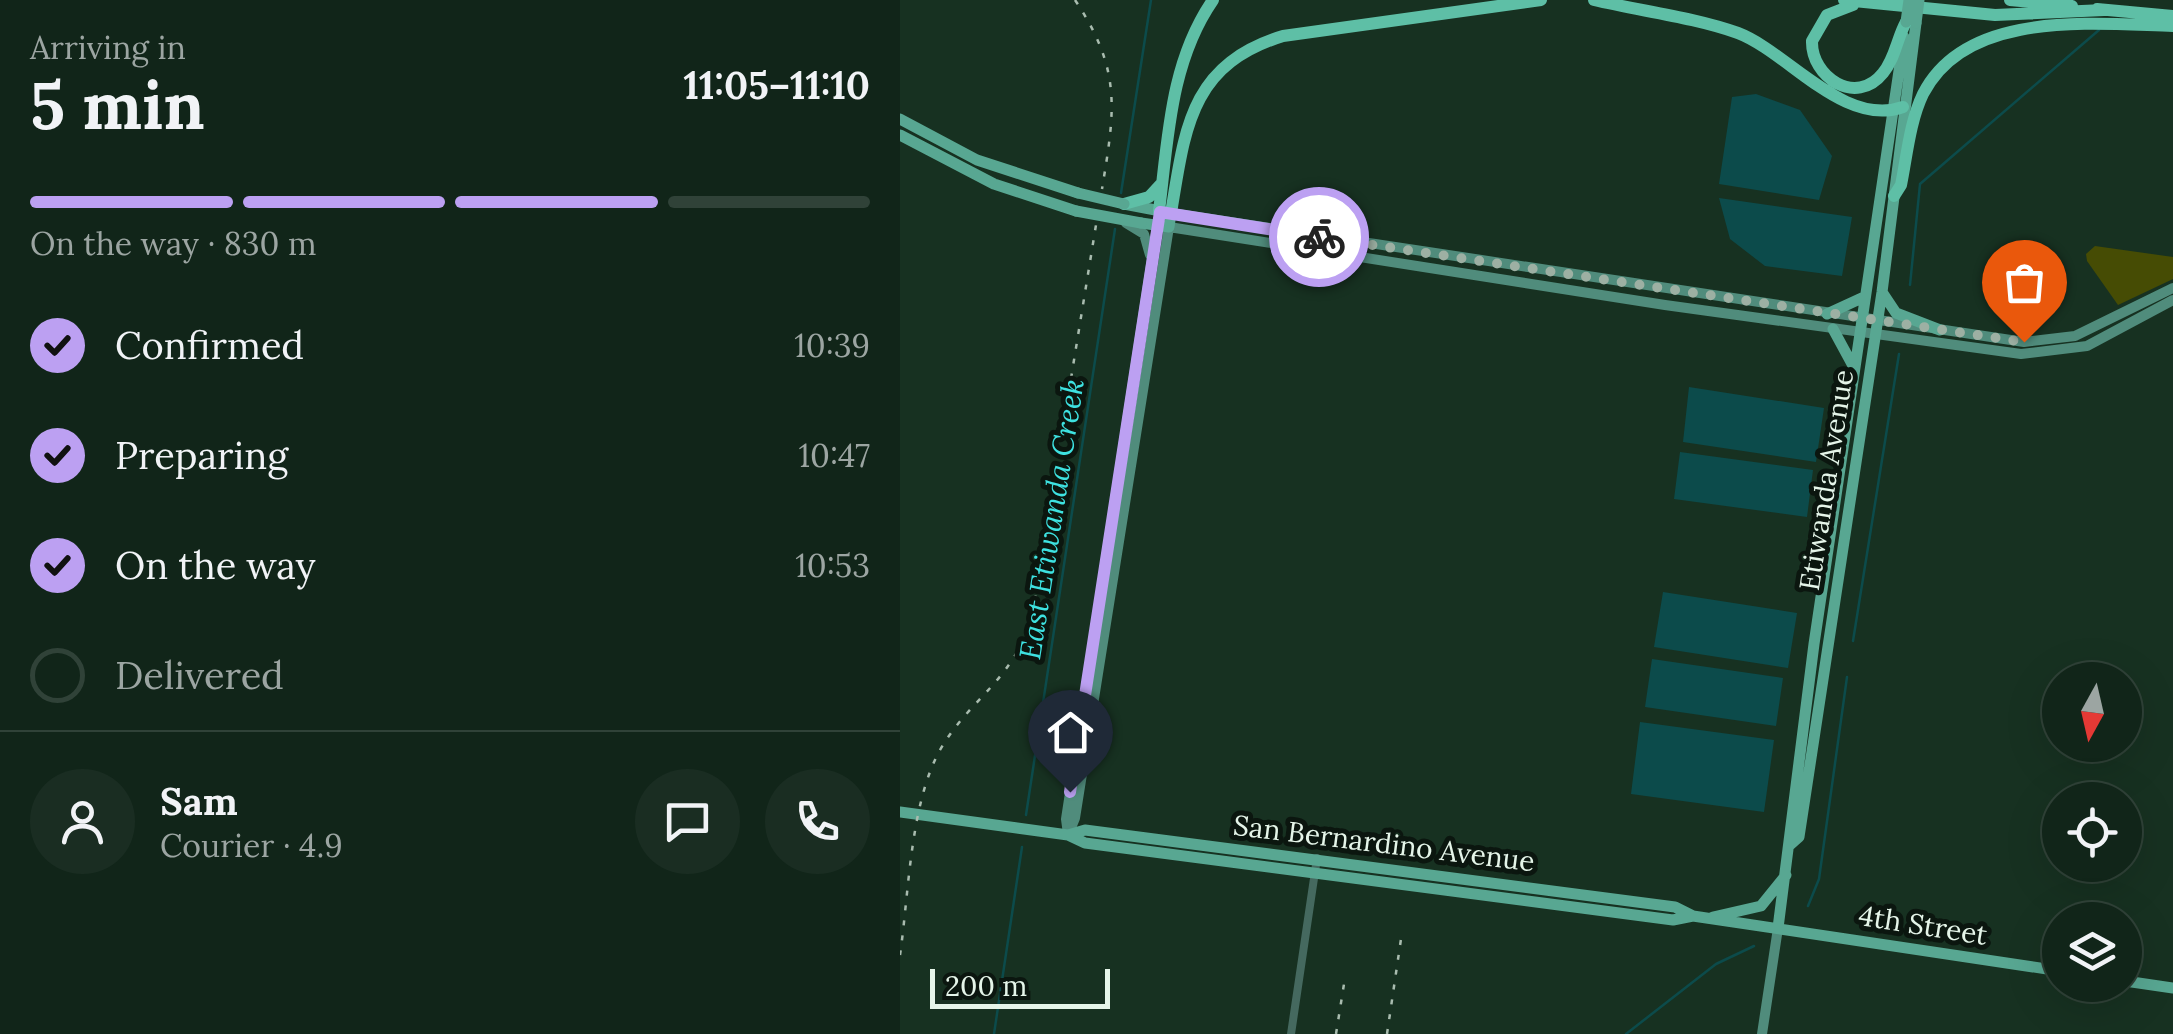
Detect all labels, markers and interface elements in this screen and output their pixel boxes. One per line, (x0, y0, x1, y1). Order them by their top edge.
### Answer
text: Arriving in (30, 27, 186, 68)
text: 11:05–11:10 (684, 61, 870, 109)
text: 5 min (30, 64, 205, 147)
courier (1269, 187, 1369, 287)
icon: bike (1292, 210, 1347, 265)
text: On the way · 830 m (30, 223, 317, 264)
pin (1982, 240, 2067, 343)
icon: bag (1997, 255, 2052, 310)
icon: check (30, 318, 85, 373)
text: Confirmed (115, 321, 304, 369)
text: 10:39 (794, 325, 870, 366)
street label: Etiwanda Avenue (1791, 367, 1861, 593)
water label: East Etiwanda Creek (1010, 376, 1092, 662)
icon: check (30, 428, 85, 483)
text: Preparing (115, 431, 288, 479)
text: 10:47 (798, 435, 870, 476)
icon: check (30, 538, 85, 593)
text: On the way (115, 541, 316, 589)
text: 10:53 (795, 545, 870, 586)
text: Delivered (115, 651, 284, 699)
north arrow (2042, 662, 2142, 762)
map controls (2042, 662, 2142, 1002)
pin (1028, 690, 1113, 793)
icon: home (1043, 705, 1098, 760)
button: person (30, 769, 135, 874)
button: chat (635, 769, 740, 874)
button: phone (765, 769, 870, 874)
text: Sam (160, 777, 238, 825)
button: locate (2042, 782, 2142, 882)
street label: San Bernardino Avenue (1231, 807, 1537, 879)
text: Courier · 4.9 (160, 825, 343, 866)
street label: 4th Street (1856, 897, 1990, 953)
button: layers (2042, 902, 2142, 1002)
scale bar (930, 964, 1110, 1008)
text: 200 m (945, 968, 1027, 1004)

